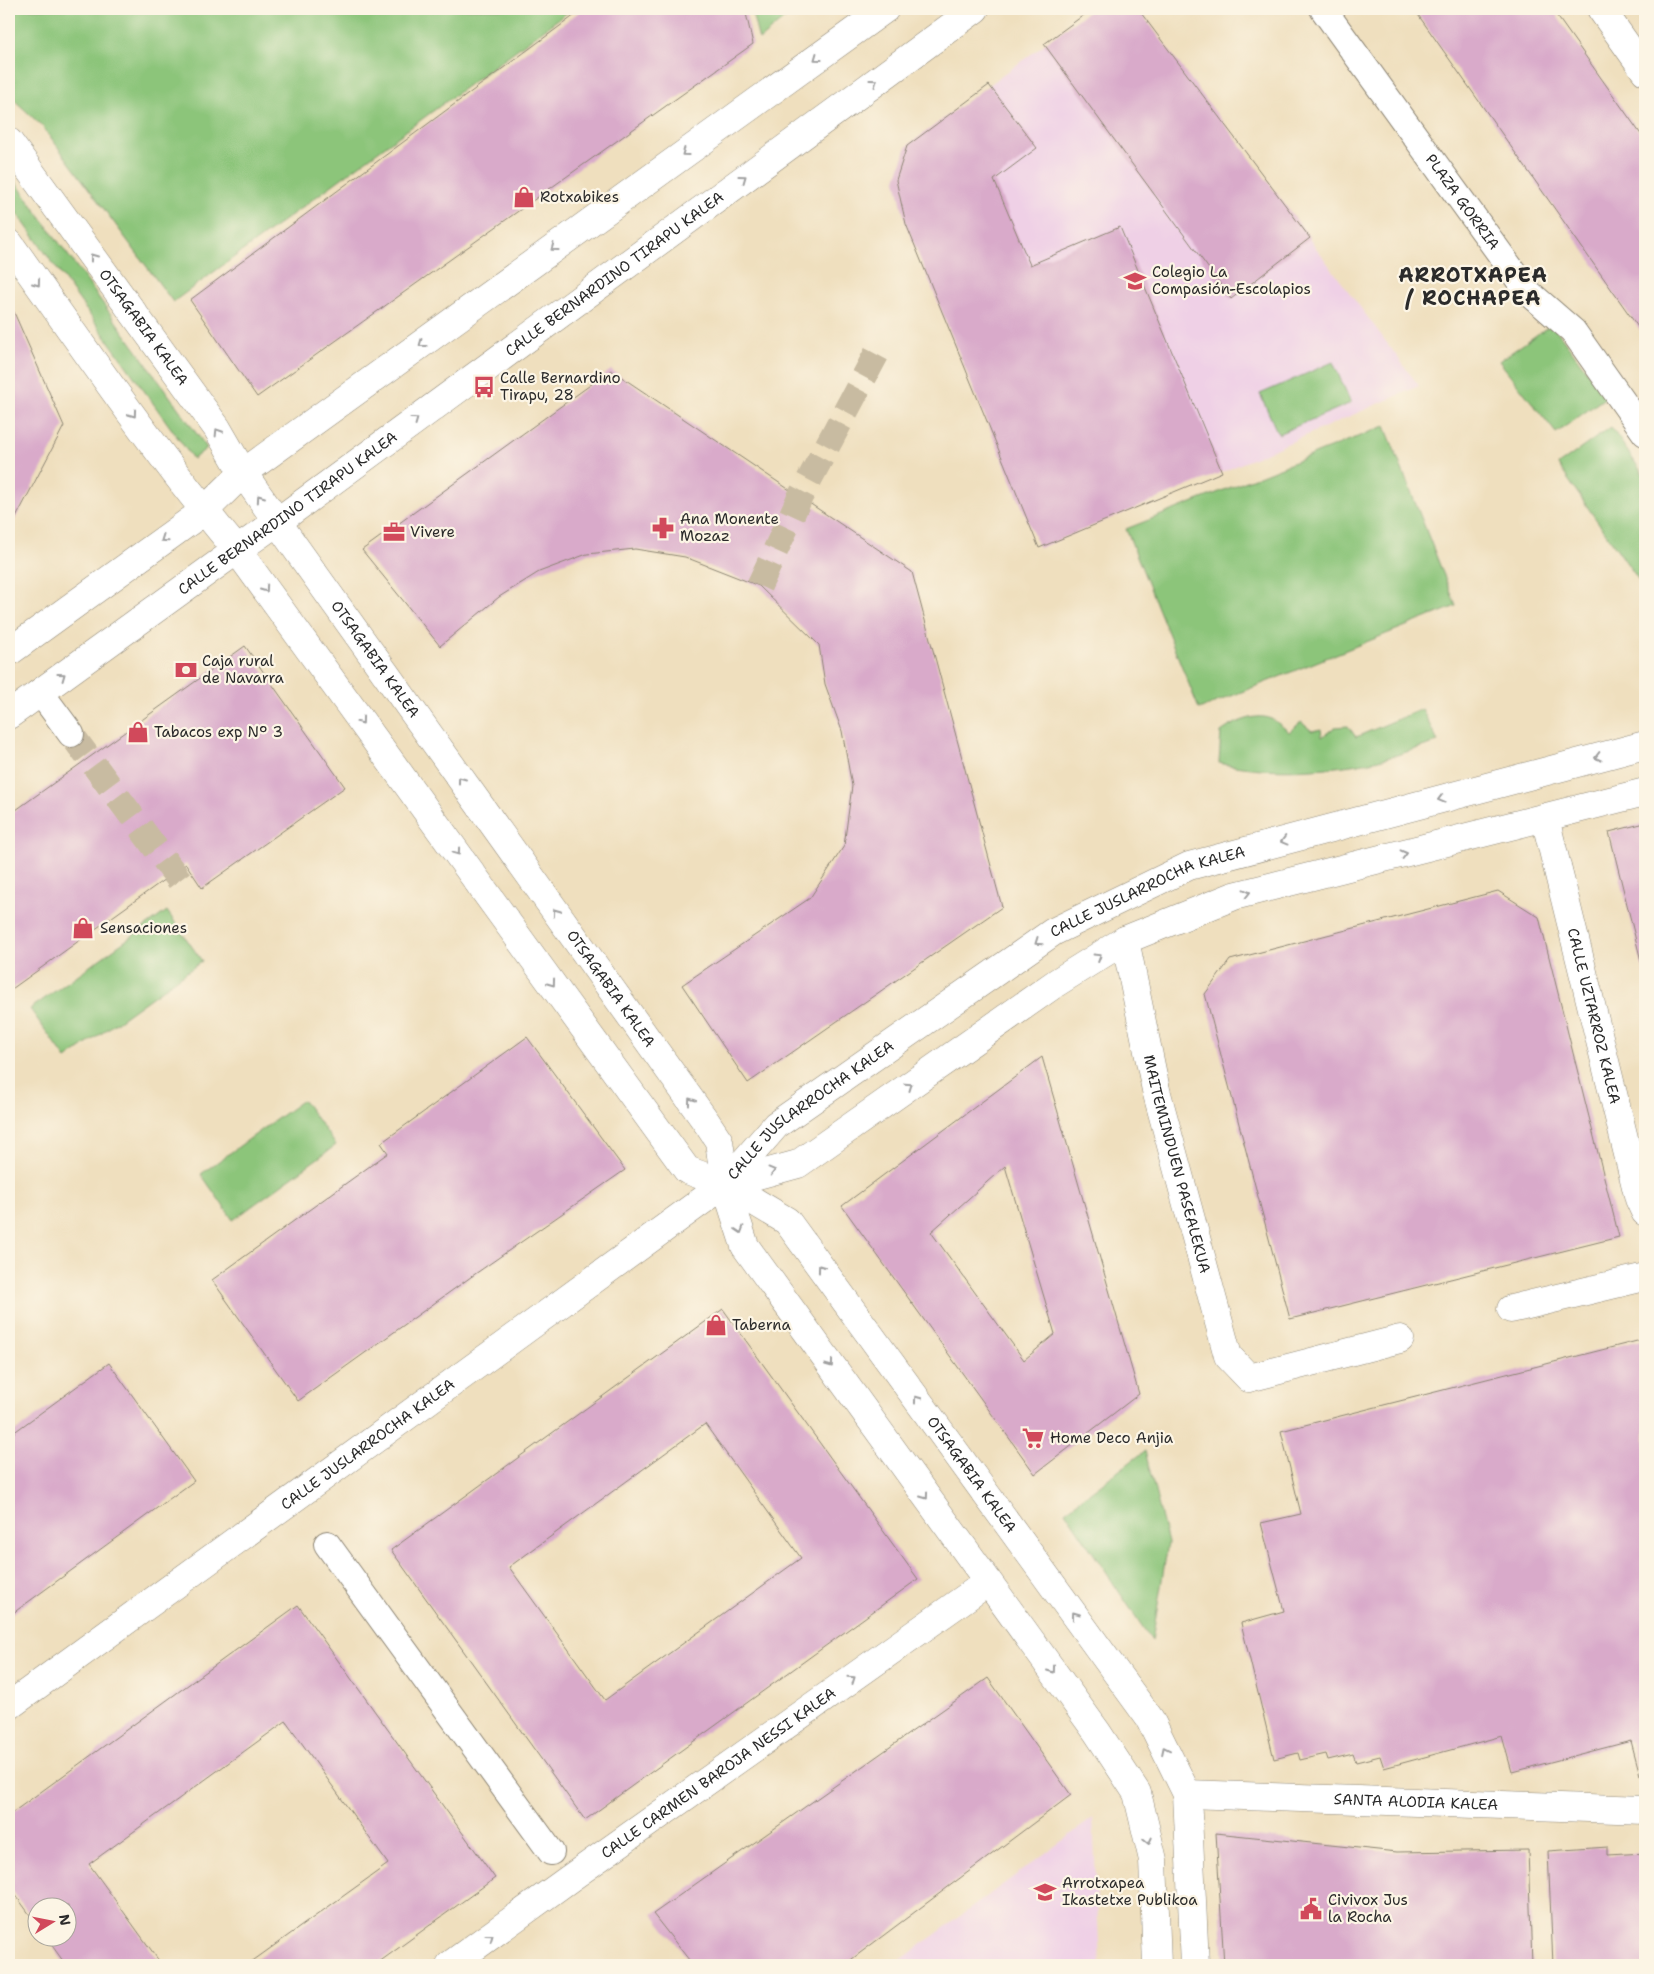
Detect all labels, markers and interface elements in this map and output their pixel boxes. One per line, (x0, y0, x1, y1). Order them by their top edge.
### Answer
one-way arrow (813, 52, 823, 61)
one-way arrow (868, 80, 877, 88)
one-way arrow (682, 147, 691, 156)
street label: PLAZA GORRIA (1421, 150, 1504, 254)
one-way arrow (737, 176, 746, 184)
shop icon: Rotxabikes (511, 184, 537, 210)
street label: CALLE BERNARDINO TIRAPU KALEA (501, 187, 728, 361)
place label: Rotxabikes (540, 187, 619, 207)
one-way arrow (551, 243, 560, 251)
one-way arrow (90, 254, 98, 263)
place label: Colegio La Compasión-Escolapios (1152, 262, 1311, 299)
district label: ARROTXAPEA / ROCHAPEA (1398, 262, 1548, 311)
street label: OTSAGABIA KALEA (95, 265, 193, 390)
school or university icon: Colegio La Compasión-Escolapios (1122, 268, 1148, 294)
one-way arrow (31, 277, 40, 287)
one-way arrow (418, 338, 428, 347)
place label: Calle Bernardino Tirapu, 28 (500, 368, 621, 405)
bus stop icon: Calle Bernardino Tirapu, 28 (471, 374, 497, 400)
one-way arrow (127, 408, 136, 418)
one-way arrow (409, 418, 418, 426)
street label: CALLE BERNARDINO TIRAPU KALEA (174, 427, 401, 600)
one-way arrow (215, 428, 225, 437)
one-way arrow (257, 494, 266, 504)
place label: Ana Monente Mozaz (680, 509, 779, 546)
pharmacy icon: Ana Monente Mozaz (650, 515, 676, 541)
office icon: Vivere (381, 519, 407, 545)
place label: Vivere (410, 522, 455, 542)
one-way arrow (160, 533, 170, 542)
one-way arrow (259, 583, 268, 593)
street label: OTSAGABIA KALEA (326, 597, 424, 722)
place label: Caja rural de Navarra (202, 651, 285, 688)
bank icon: Caja rural de Navarra (173, 657, 199, 683)
one-way arrow (57, 673, 66, 682)
one-way arrow (355, 715, 364, 724)
shop icon: Tabacos exp N° 3 (125, 719, 151, 745)
place label: Tabacos exp N° 3 (154, 722, 283, 742)
one-way arrow (1595, 752, 1603, 762)
one-way arrow (459, 777, 467, 786)
one-way arrow (1437, 793, 1445, 803)
one-way arrow (1280, 835, 1288, 845)
street label: CALLE JUSLARROCHA KALEA (1047, 842, 1247, 942)
one-way arrow (451, 846, 459, 855)
one-way arrow (1400, 849, 1409, 860)
one-way arrow (1242, 888, 1251, 899)
one-way arrow (553, 908, 562, 918)
shop icon: Sensaciones (70, 915, 96, 941)
place label: Sensaciones (100, 918, 187, 938)
street label: OTSAGABIA KALEA (562, 926, 660, 1051)
street label: CALLE UZTARROZ KALEA (1563, 926, 1625, 1106)
one-way arrow (1034, 936, 1044, 945)
one-way arrow (1092, 954, 1101, 964)
one-way arrow (546, 977, 555, 987)
street label: CALLE JUSLARROCHA KALEA (723, 1036, 898, 1184)
street label: MAITEMINDUEN PASEALEKUA (1139, 1053, 1215, 1276)
one-way arrow (903, 1083, 913, 1092)
one-way arrow (688, 1097, 697, 1107)
one-way arrow (768, 1166, 776, 1176)
one-way arrow (734, 1225, 744, 1234)
one-way arrow (818, 1264, 827, 1274)
shop icon: Taberna (703, 1312, 729, 1338)
place label: Taberna (732, 1315, 791, 1335)
one-way arrow (824, 1359, 833, 1368)
street label: CALLE JUSLARROCHA KALEA (277, 1374, 459, 1515)
one-way arrow (914, 1396, 923, 1405)
street label: OTSAGABIA KALEA (923, 1412, 1021, 1537)
supermarket icon: Home Deco Anjia (1020, 1425, 1046, 1451)
place label: Home Deco Anjia (1050, 1428, 1174, 1448)
one-way arrow (919, 1490, 928, 1500)
one-way arrow (1072, 1611, 1081, 1621)
one-way arrow (1046, 1664, 1055, 1674)
one-way arrow (846, 1676, 856, 1685)
street label: CALLE CARMEN BAROJA NESSI KALEA (597, 1683, 840, 1863)
one-way arrow (1161, 1746, 1172, 1755)
street label: SANTA ALODIA KALEA (1333, 1789, 1499, 1815)
one-way arrow (1142, 1836, 1153, 1845)
place label: Arrotxapea Ikastetxe Publikoa (1062, 1873, 1198, 1910)
school or university icon: Arrotxapea Ikastetxe Publikoa (1032, 1879, 1058, 1905)
place label: Civivox Jus la Rocha (1328, 1890, 1408, 1927)
north arrow (28, 1896, 78, 1946)
public building icon: Civivox Jus la Rocha (1298, 1896, 1324, 1922)
text: N (55, 1913, 75, 1927)
one-way arrow (484, 1933, 493, 1943)

